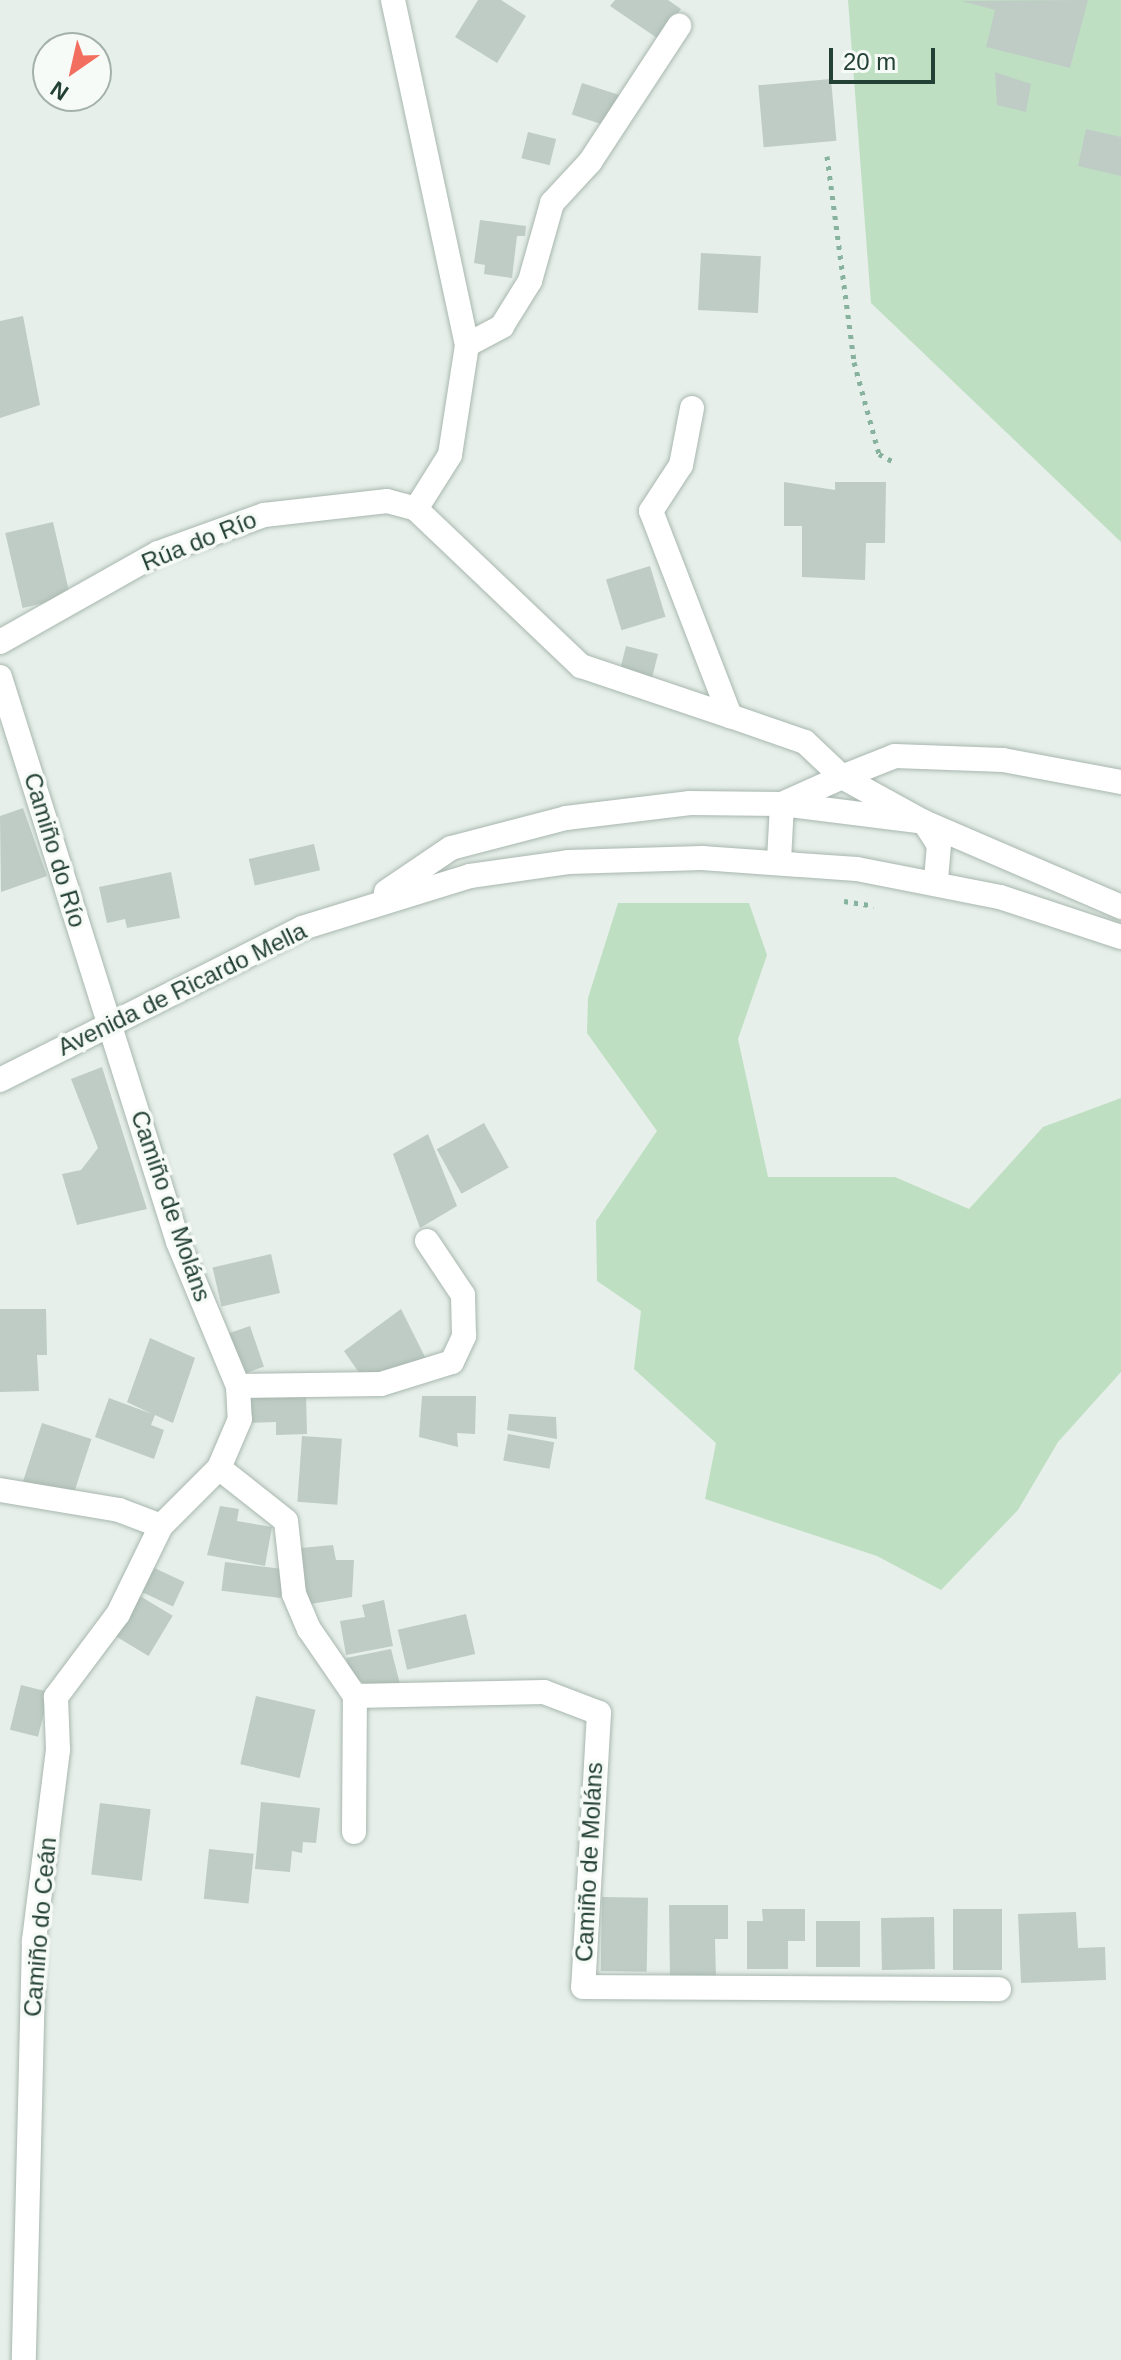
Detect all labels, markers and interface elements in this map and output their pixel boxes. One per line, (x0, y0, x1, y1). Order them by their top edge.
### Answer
north arrow (32, 32, 112, 112)
scale bar (833, 32, 939, 82)
text: 20 m (843, 48, 896, 75)
text: N (46, 76, 73, 105)
street label: Rúa do Río (137, 505, 261, 577)
street label: Camiño do Río (18, 769, 92, 931)
street label: Avenida de Ricardo Mella (53, 916, 311, 1062)
street label: Camiño de Moláns (125, 1107, 217, 1305)
street label: Camiño de Moláns (569, 1761, 609, 1963)
street label: Camiño do Ceán (18, 1836, 62, 2018)

